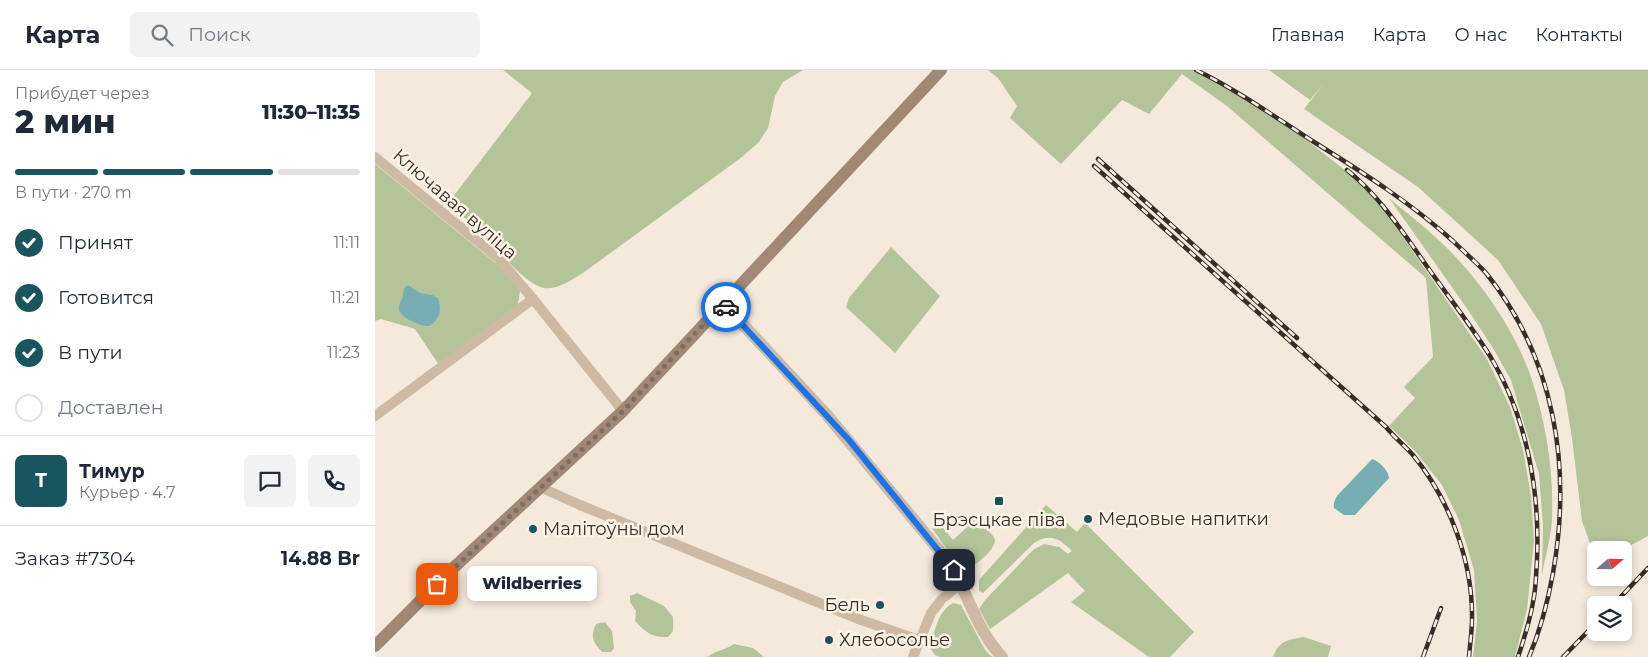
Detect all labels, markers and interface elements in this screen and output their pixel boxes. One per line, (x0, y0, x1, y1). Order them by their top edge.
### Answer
search box (130, 12, 480, 57)
text: Карта (25, 20, 100, 49)
icon: search (148, 21, 176, 49)
text: Поиск (188, 23, 251, 46)
text: Главная (1271, 24, 1345, 46)
text: Карта (1373, 24, 1427, 46)
text: О нас (1455, 24, 1507, 46)
text: Контакты (1535, 24, 1623, 46)
text: Прибудет через (15, 84, 150, 103)
text: 11:30–11:35 (262, 101, 360, 124)
text: 2 мин (15, 102, 115, 141)
street label: Ключавая вуліца (388, 144, 522, 264)
text: В пути · 270 m (15, 183, 132, 202)
icon: check (15, 229, 43, 257)
text: Принят (58, 231, 133, 254)
text: 11:11 (334, 233, 360, 252)
courier (701, 282, 751, 332)
icon: check (15, 284, 43, 312)
text: Готовится (58, 286, 154, 309)
text: 11:21 (330, 288, 360, 307)
icon: car (712, 293, 740, 321)
icon: check (15, 339, 43, 367)
text: В пути (58, 341, 123, 364)
text: 11:23 (327, 343, 360, 362)
text: Доставлен (58, 396, 164, 419)
button: chat (244, 455, 296, 507)
button: phone (308, 455, 360, 507)
text: Тимур (79, 460, 145, 483)
text: Т (35, 469, 47, 492)
text: Курьер · 4.7 (79, 483, 176, 502)
marker: Брэсцкае піва (993, 495, 1005, 507)
place label: Медовые напитки (1098, 508, 1269, 530)
place label: Брэсцкае піва (932, 509, 1066, 531)
marker: Медовые напитки (1082, 513, 1094, 525)
place label: Малітоўны дом (543, 518, 685, 540)
marker: Малітоўны дом (527, 523, 539, 535)
north arrow (1587, 541, 1633, 586)
map controls (1587, 541, 1632, 641)
text: Заказ #7304 (15, 547, 135, 570)
text: 14.88 Br (281, 547, 360, 570)
pin (933, 549, 975, 591)
icon: home (940, 556, 968, 584)
pin (416, 563, 458, 605)
callout: Wildberries (467, 566, 597, 602)
icon: bag (423, 570, 451, 598)
text: Wildberries (482, 574, 582, 593)
place label: Бель (824, 594, 870, 616)
button: layers (1587, 596, 1632, 641)
marker: Бель (874, 599, 886, 611)
place label: Хлебосолье (839, 629, 950, 651)
marker: Хлебосолье (823, 634, 835, 646)

